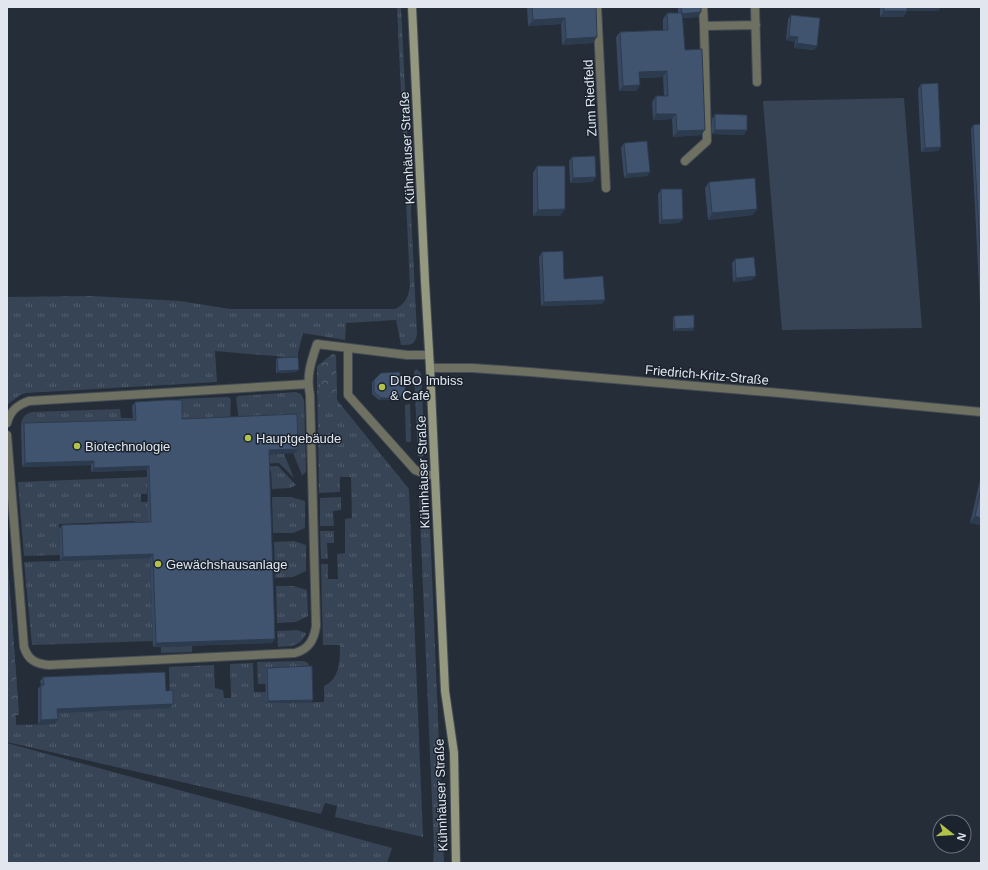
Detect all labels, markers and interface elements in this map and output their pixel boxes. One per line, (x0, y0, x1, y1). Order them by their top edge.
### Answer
street label: Zum Riedfeld (580, 59, 600, 137)
street label: Kühnhäuser Straße (397, 91, 417, 205)
street label: Friedrich-Kritz-Straße (644, 362, 770, 388)
place label: DIBO Imbiss & Café (390, 373, 463, 403)
marker: DIBO Imbiss & Café (377, 382, 387, 392)
street label: Kühnhäuser Straße (414, 415, 432, 529)
place label: Hauptgebäude (256, 431, 341, 446)
marker: Hauptgebäude (243, 433, 253, 443)
place label: Biotechnologie (85, 439, 170, 454)
marker: Biotechnologie (72, 441, 82, 451)
place label: Gewächshausanlage (166, 557, 287, 572)
marker: Gewächshausanlage (153, 559, 163, 569)
street label: Kühnhäuser Straße (432, 738, 450, 852)
north arrow (932, 814, 972, 854)
text: N (955, 831, 968, 843)

